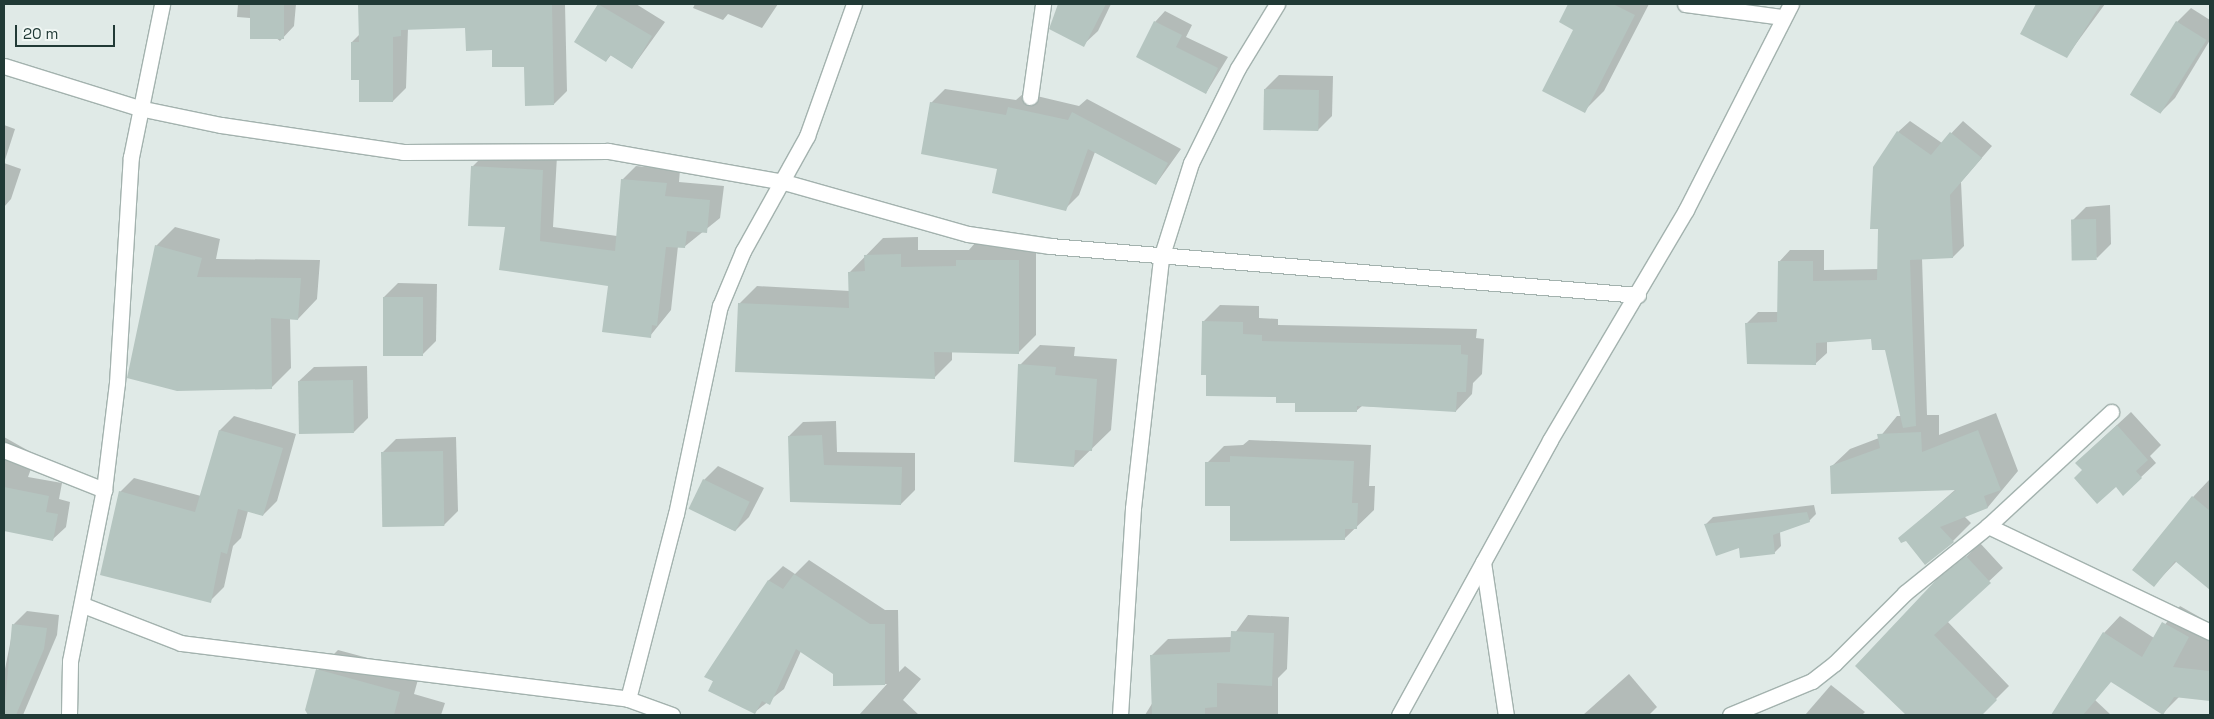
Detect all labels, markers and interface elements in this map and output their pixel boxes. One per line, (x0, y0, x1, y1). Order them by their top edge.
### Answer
scale bar (18, 15, 118, 47)
text: 20 m (23, 24, 58, 43)

